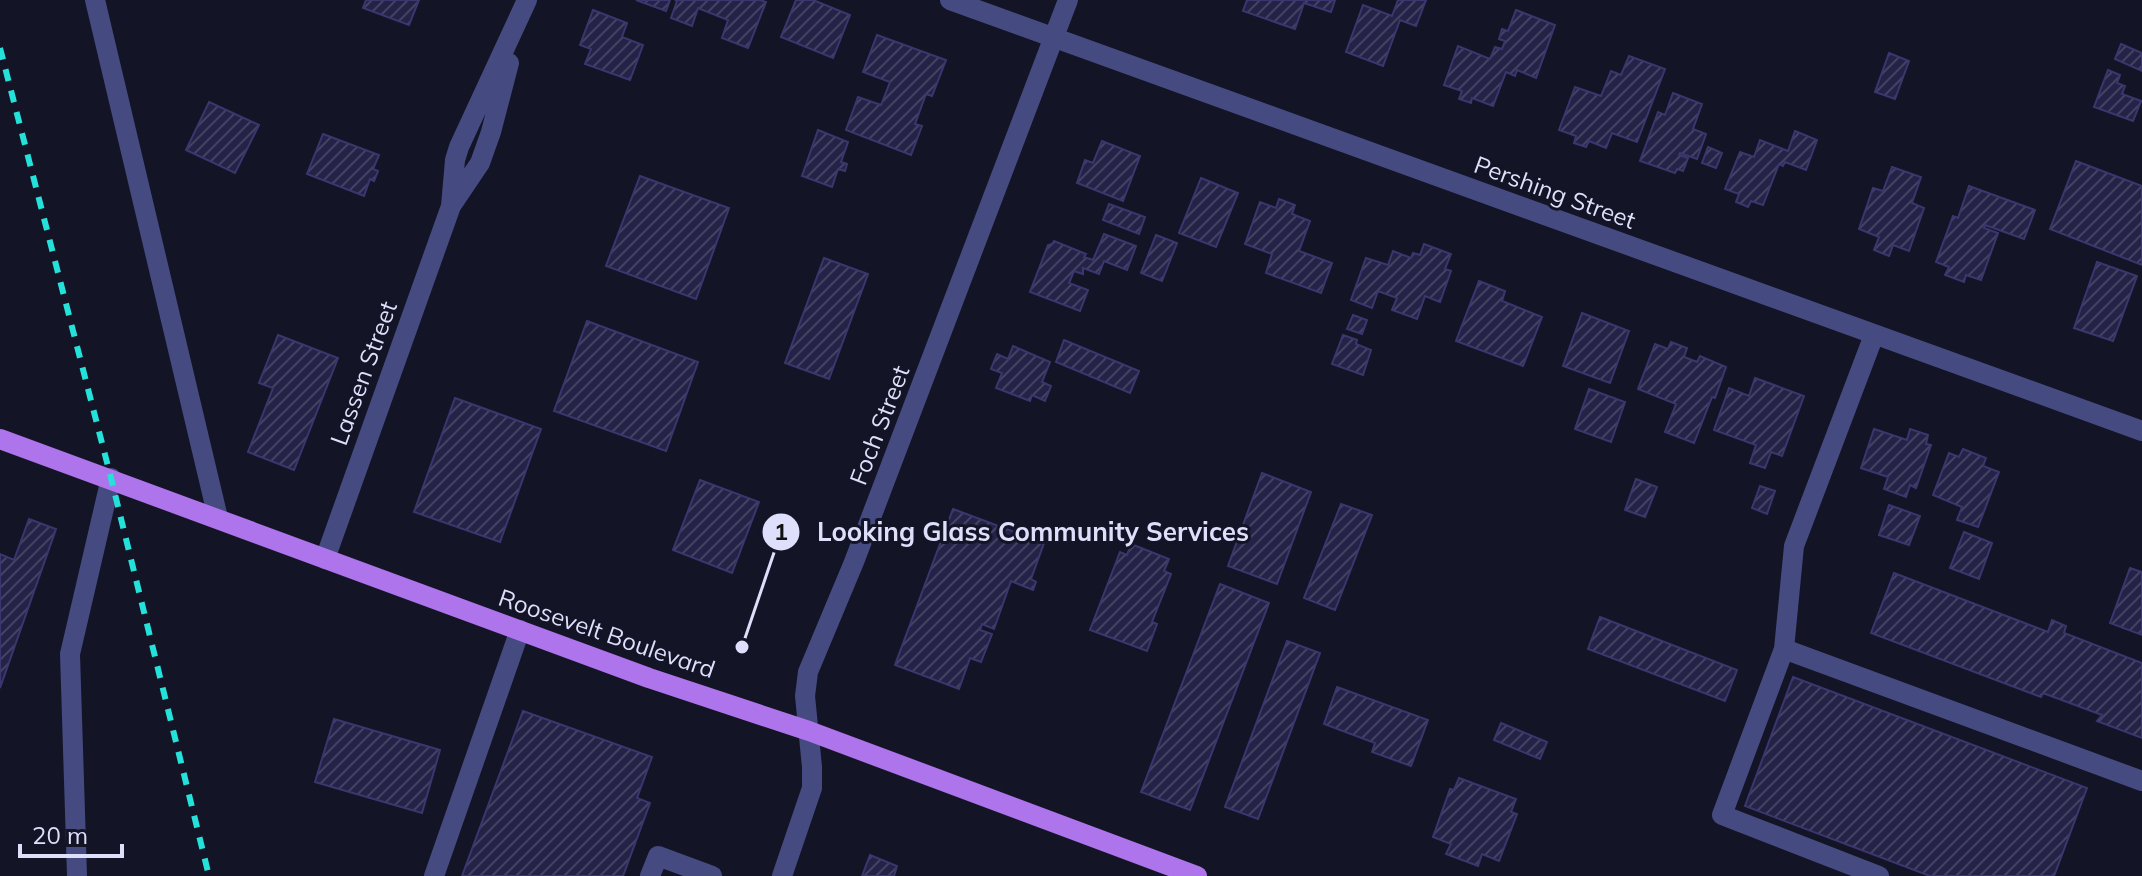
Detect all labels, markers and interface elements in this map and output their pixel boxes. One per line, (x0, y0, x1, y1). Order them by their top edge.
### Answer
street label: Pershing Street (1470, 149, 1640, 235)
street label: Lassen Street (323, 297, 403, 449)
street label: Foch Street (843, 361, 915, 489)
callout: Looking Glass Community Services (761, 507, 1265, 557)
text: Looking Glass Community Services (817, 515, 1249, 548)
text: 1 (774, 516, 788, 546)
street label: Roosevelt Boulevard (495, 582, 719, 684)
scale bar (20, 808, 122, 858)
text: 20 m (32, 820, 88, 850)

